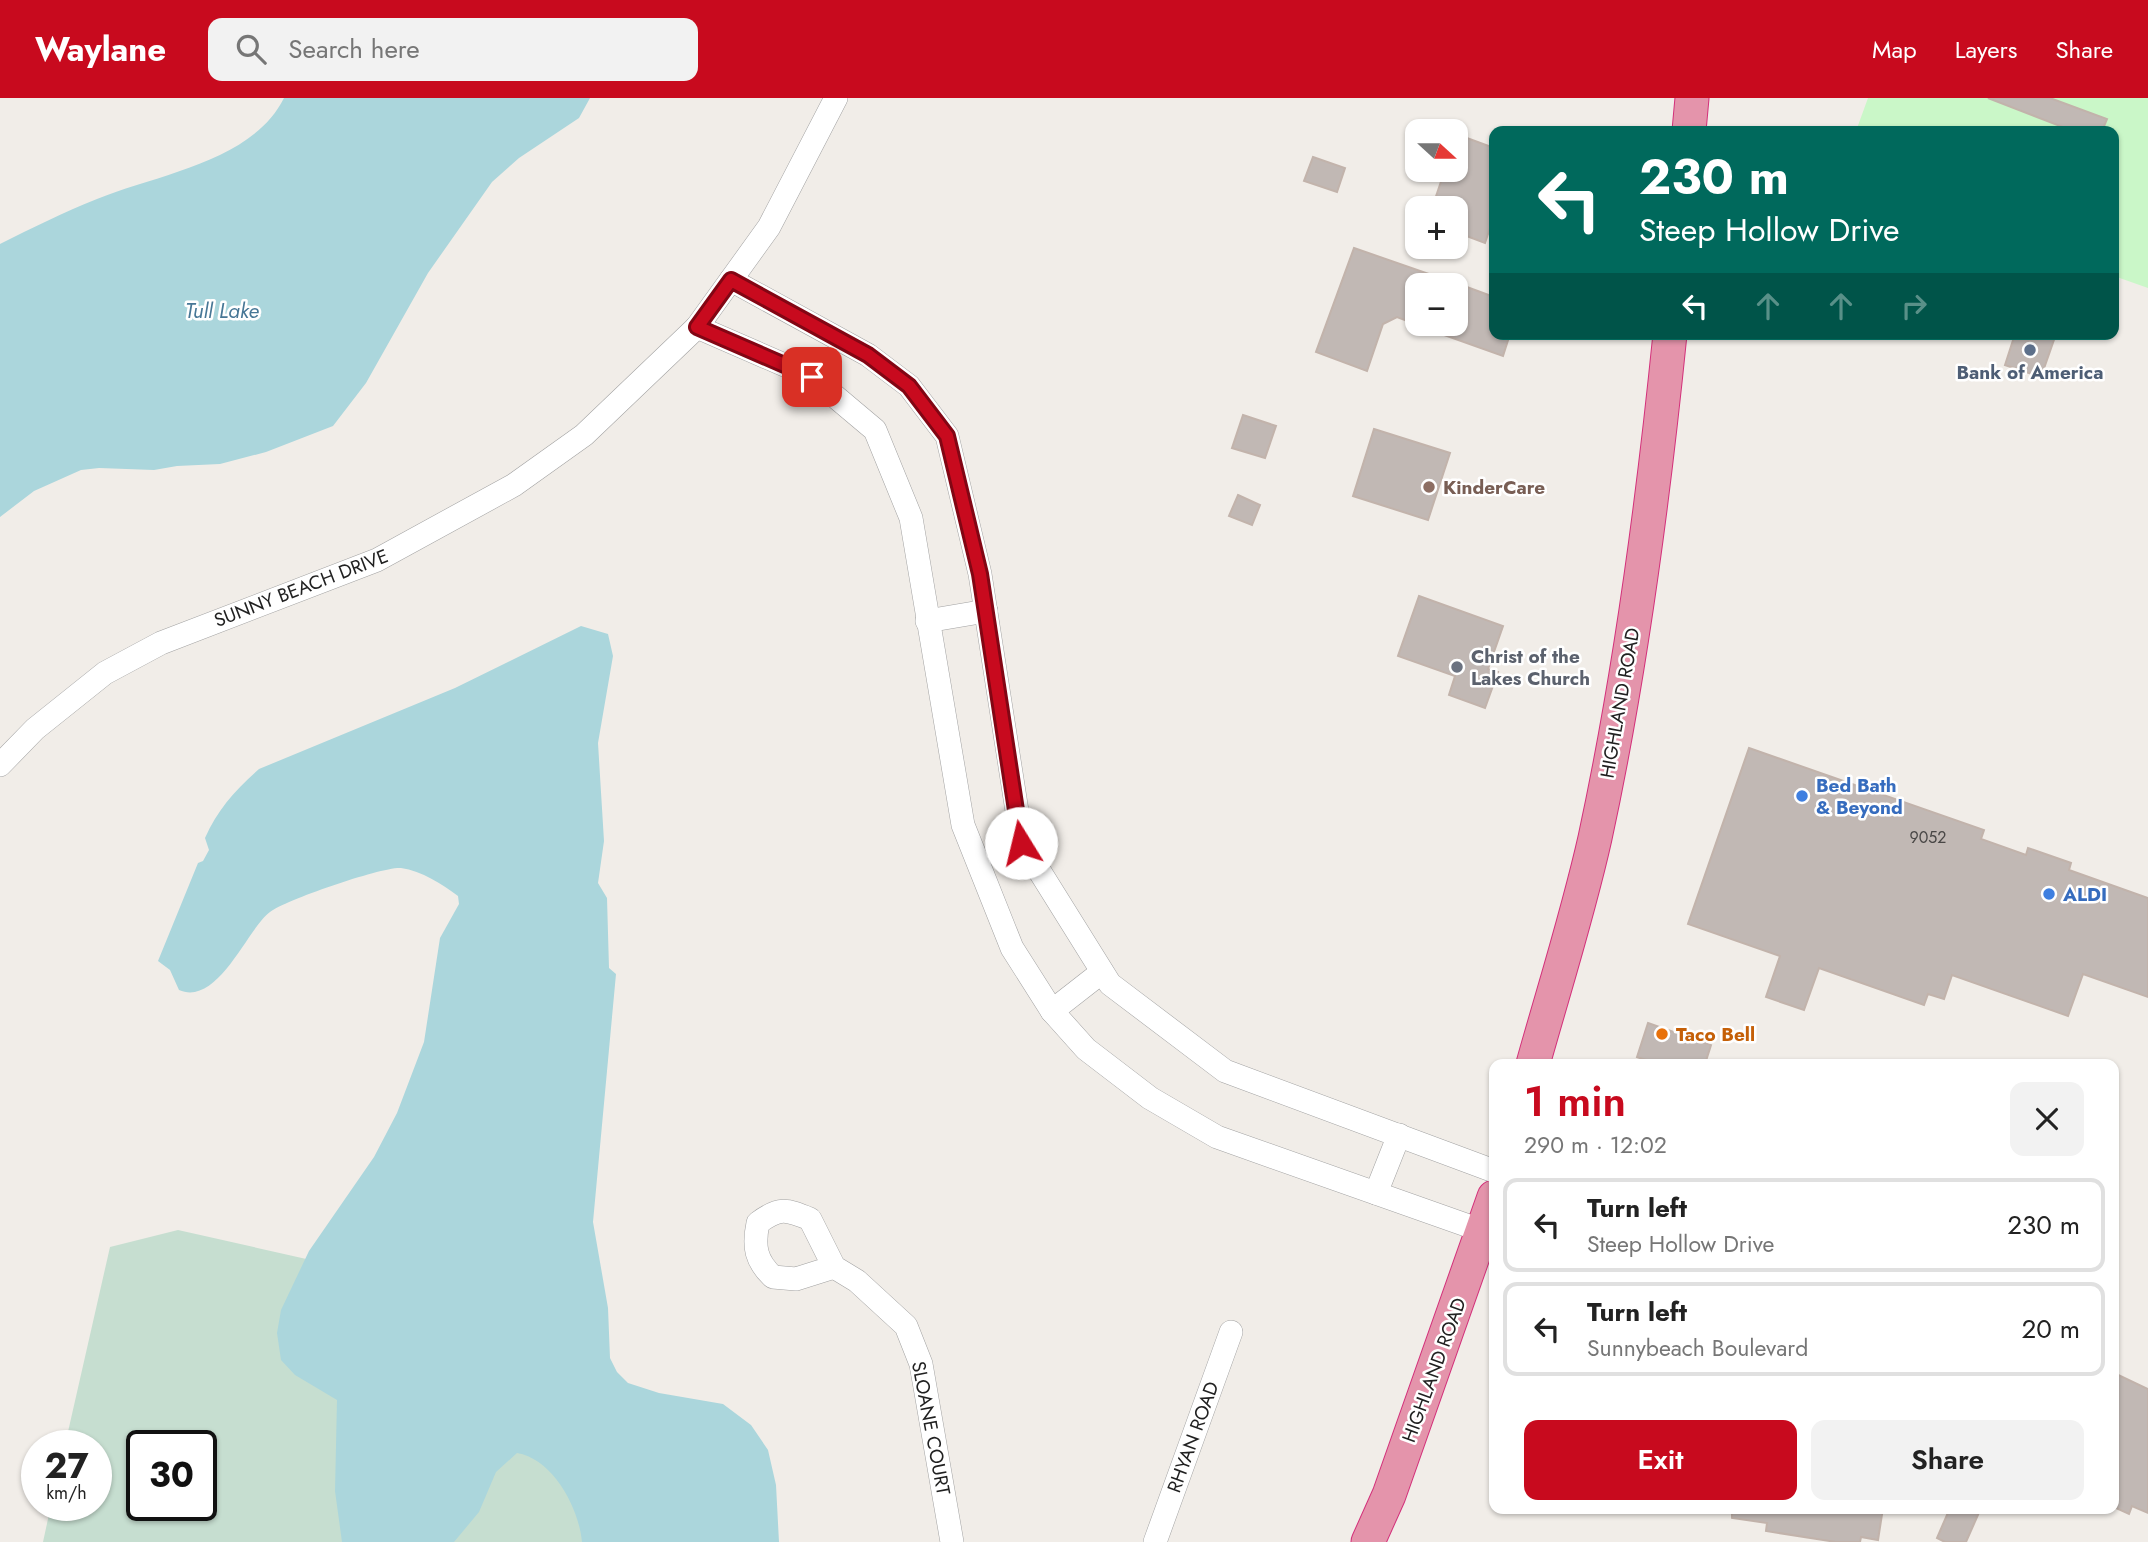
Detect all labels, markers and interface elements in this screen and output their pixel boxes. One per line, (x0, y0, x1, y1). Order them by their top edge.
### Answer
search box (208, 18, 698, 81)
text: Waylane (35, 26, 166, 73)
icon: search (232, 30, 270, 68)
text: Search here (288, 30, 420, 68)
text: Map (1872, 32, 1917, 67)
text: Layers (1955, 32, 2017, 67)
text: Share (2055, 32, 2113, 67)
north arrow (1405, 119, 1468, 182)
map controls (1405, 119, 1468, 336)
text: 230 m (1639, 142, 1789, 212)
icon: left (1524, 154, 1615, 245)
button: + (1405, 196, 1468, 259)
text: Steep Hollow Drive (1639, 207, 1900, 253)
button: − (1405, 273, 1468, 336)
icon: left (1676, 287, 1714, 325)
icon: ahead (1749, 287, 1787, 325)
icon: ahead (1822, 287, 1860, 325)
icon: right (1895, 287, 1933, 325)
water label: Tull Lake (185, 296, 260, 326)
marker: Bank of America (2022, 342, 2038, 358)
pin (782, 347, 842, 407)
icon: arrive (793, 358, 831, 396)
place label: Bank of America (1956, 359, 2104, 386)
place label: KinderCare (1443, 474, 1545, 501)
marker: KinderCare (1421, 479, 1437, 495)
street label: SUNNY BEACH DRIVE (210, 542, 392, 634)
street label: HIGHLAND ROAD (1593, 626, 1647, 780)
place label: Christ of the Lakes Church (1471, 643, 1590, 692)
marker: Christ of the Lakes Church (1449, 659, 1465, 675)
place label: Bed Bath & Beyond (1816, 772, 1903, 821)
marker: Bed Bath & Beyond (1794, 788, 1810, 804)
position arrow (984, 806, 1058, 880)
house number: 9052 (1910, 826, 1946, 849)
place label: ALDI (2062, 881, 2107, 908)
marker: ALDI (2041, 886, 2057, 902)
place label: Taco Bell (1676, 1021, 1755, 1048)
marker: Taco Bell (1654, 1026, 1670, 1042)
text: 1 min (1524, 1071, 1626, 1132)
button: close (2010, 1082, 2084, 1156)
text: 290 m · 12:02 (1524, 1128, 1667, 1162)
text: Turn left (1587, 1189, 1687, 1227)
icon: left (1528, 1206, 1566, 1244)
text: 230 m (2007, 1206, 2080, 1244)
text: Steep Hollow Drive (1587, 1227, 1774, 1261)
text: Turn left (1587, 1293, 1687, 1331)
street label: HIGHLAND ROAD (1395, 1294, 1473, 1446)
icon: left (1528, 1310, 1566, 1348)
text: 20 m (2022, 1310, 2080, 1348)
text: Sunnybeach Boulevard (1587, 1331, 1808, 1365)
street label: SLOANE COURT (905, 1359, 957, 1497)
street label: RHYAN ROAD (1160, 1378, 1226, 1496)
button: Exit (1524, 1420, 1797, 1500)
button: Share (1811, 1420, 2084, 1500)
speed limit sign: 30 (126, 1430, 217, 1521)
text: 27 (44, 1441, 89, 1491)
text: km/h (46, 1480, 87, 1506)

